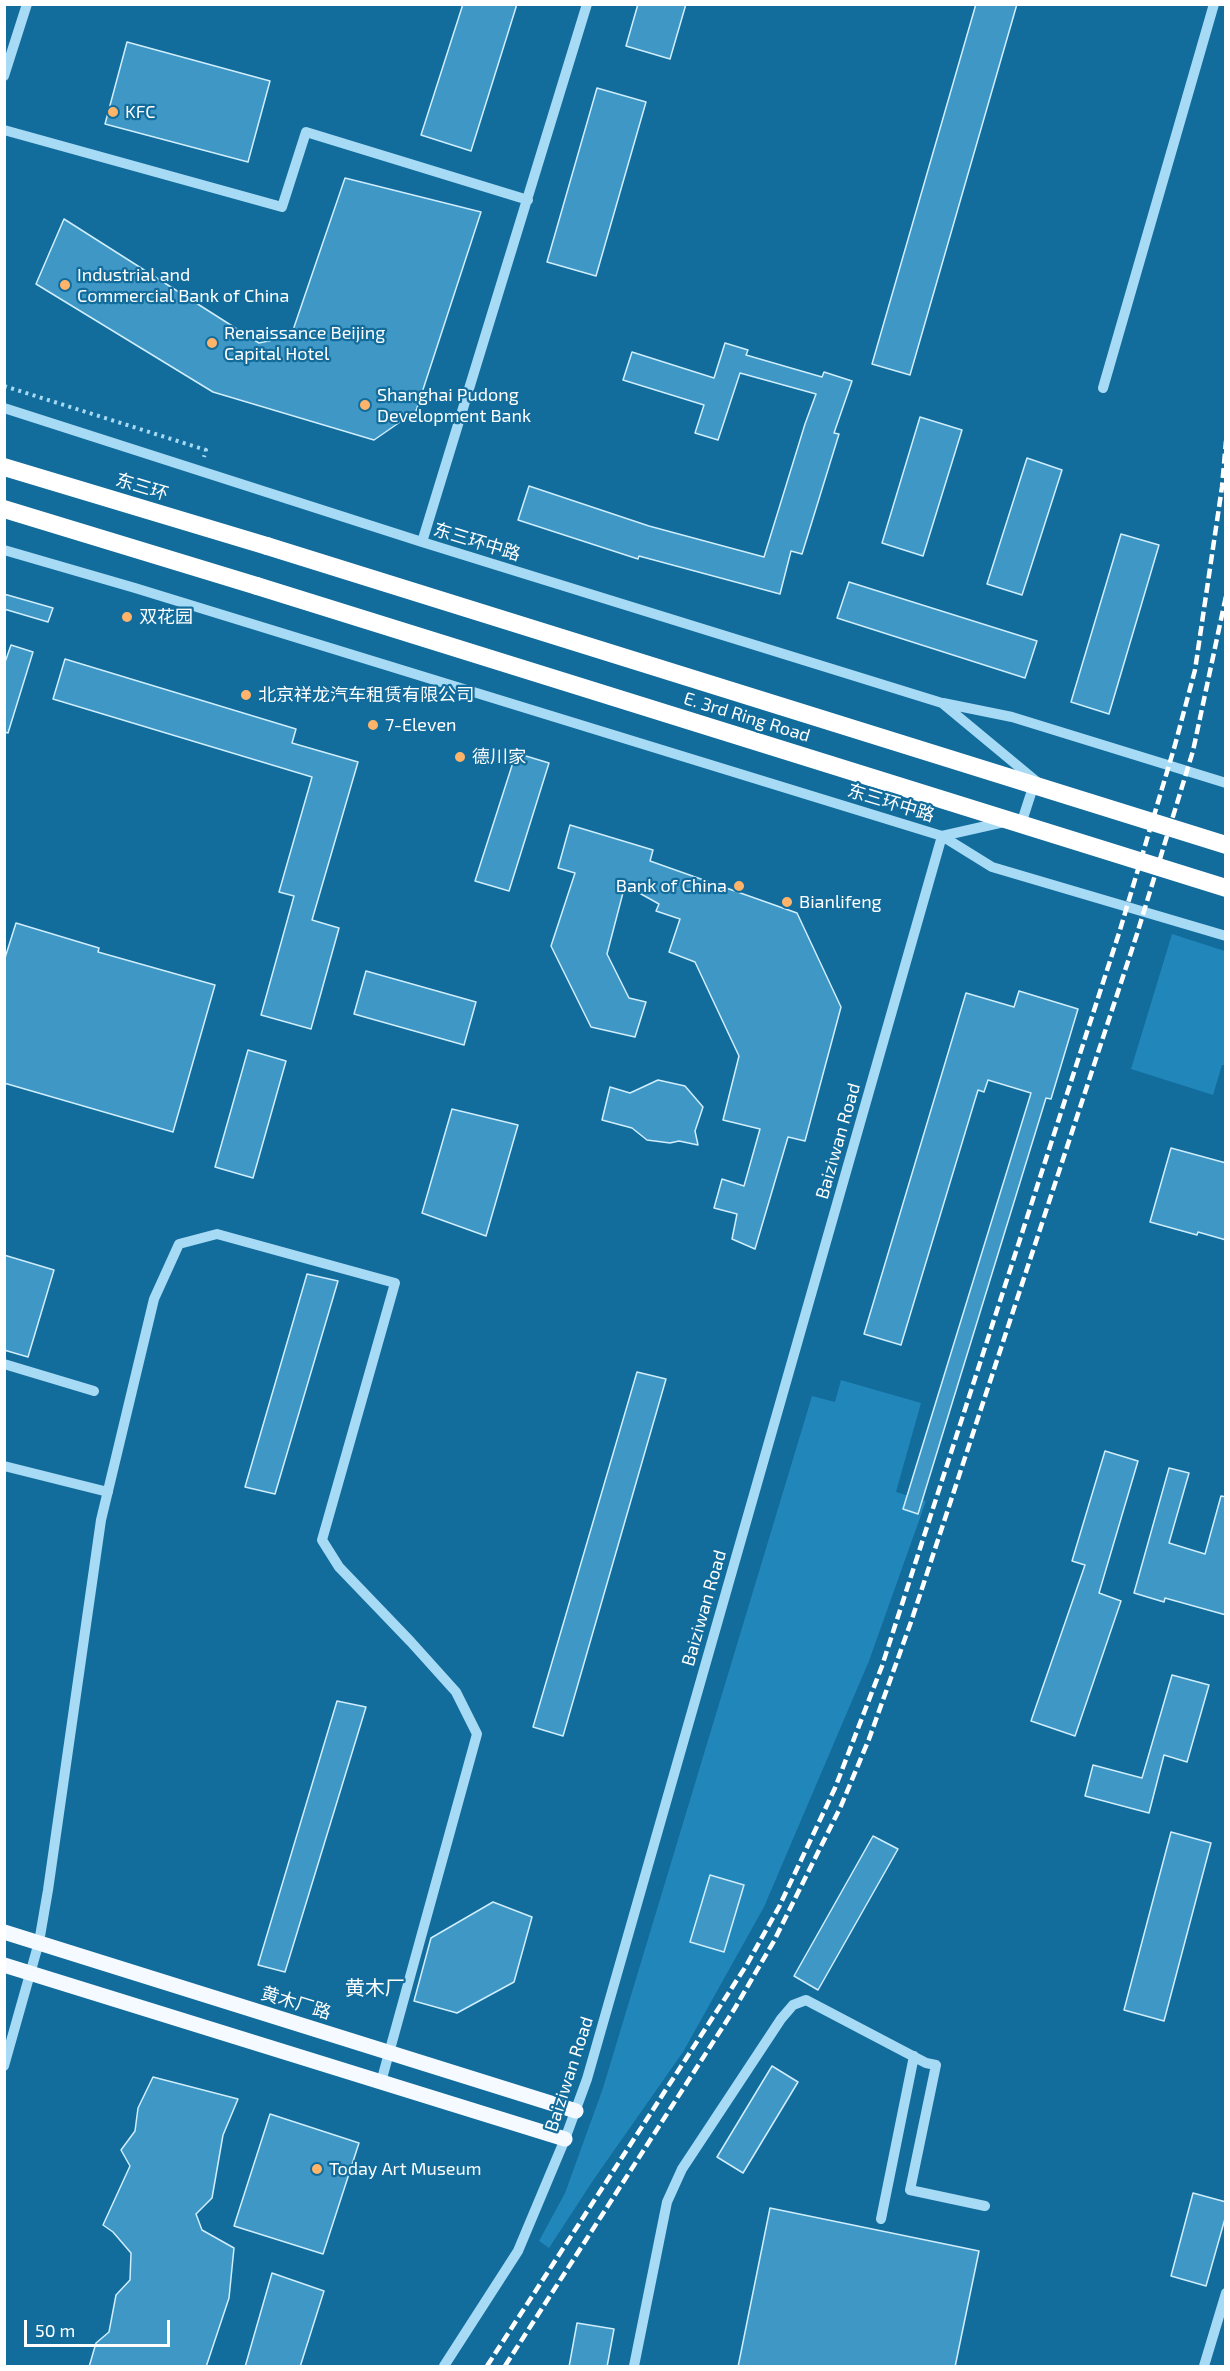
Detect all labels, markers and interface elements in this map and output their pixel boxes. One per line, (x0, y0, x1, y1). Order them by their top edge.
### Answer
place label: KFC (125, 101, 155, 123)
marker: KFC (106, 105, 120, 119)
place label: Industrial and Commercial Bank of China (77, 264, 289, 306)
marker: Industrial and Commercial Bank of China (58, 278, 72, 292)
place label: Renaissance Beijing Capital Hotel (224, 322, 385, 364)
marker: Renaissance Beijing Capital Hotel (205, 336, 219, 350)
place label: Shanghai Pudong Development Bank (377, 384, 531, 426)
marker: Shanghai Pudong Development Bank (358, 398, 372, 412)
street label: 东三环 (113, 469, 171, 505)
street label: 东三环中路 (431, 519, 523, 565)
place label: 双花园 (139, 606, 193, 628)
marker: 双花园 (120, 610, 134, 624)
place label: 北京祥龙汽车租赁有限公司 (258, 684, 474, 706)
street label: E. 3rd Ring Road (681, 687, 813, 747)
marker: 北京祥龙汽车租赁有限公司 (239, 688, 253, 702)
place label: 7-Eleven (385, 714, 457, 736)
marker: 7-Eleven (366, 718, 380, 732)
place label: 德川家 (472, 746, 526, 768)
marker: 德川家 (453, 750, 467, 764)
street label: 东三环中路 (845, 780, 937, 826)
place label: Bank of China (616, 875, 727, 897)
marker: Bank of China (732, 879, 746, 893)
place label: Bianlifeng (799, 891, 882, 913)
marker: Bianlifeng (780, 895, 794, 909)
street label: Baiziwan Road (811, 1080, 865, 1202)
street label: Baiziwan Road (677, 1547, 731, 1669)
district label: 黄木厂 (345, 1976, 405, 2000)
street label: 黄木厂路 (258, 1982, 334, 2024)
street label: Baiziwan Road (540, 2014, 598, 2134)
place label: Today Art Museum (329, 2158, 482, 2180)
marker: Today Art Museum (310, 2162, 324, 2176)
scale bar (27, 2308, 172, 2346)
text: 50 m (35, 2319, 75, 2341)

